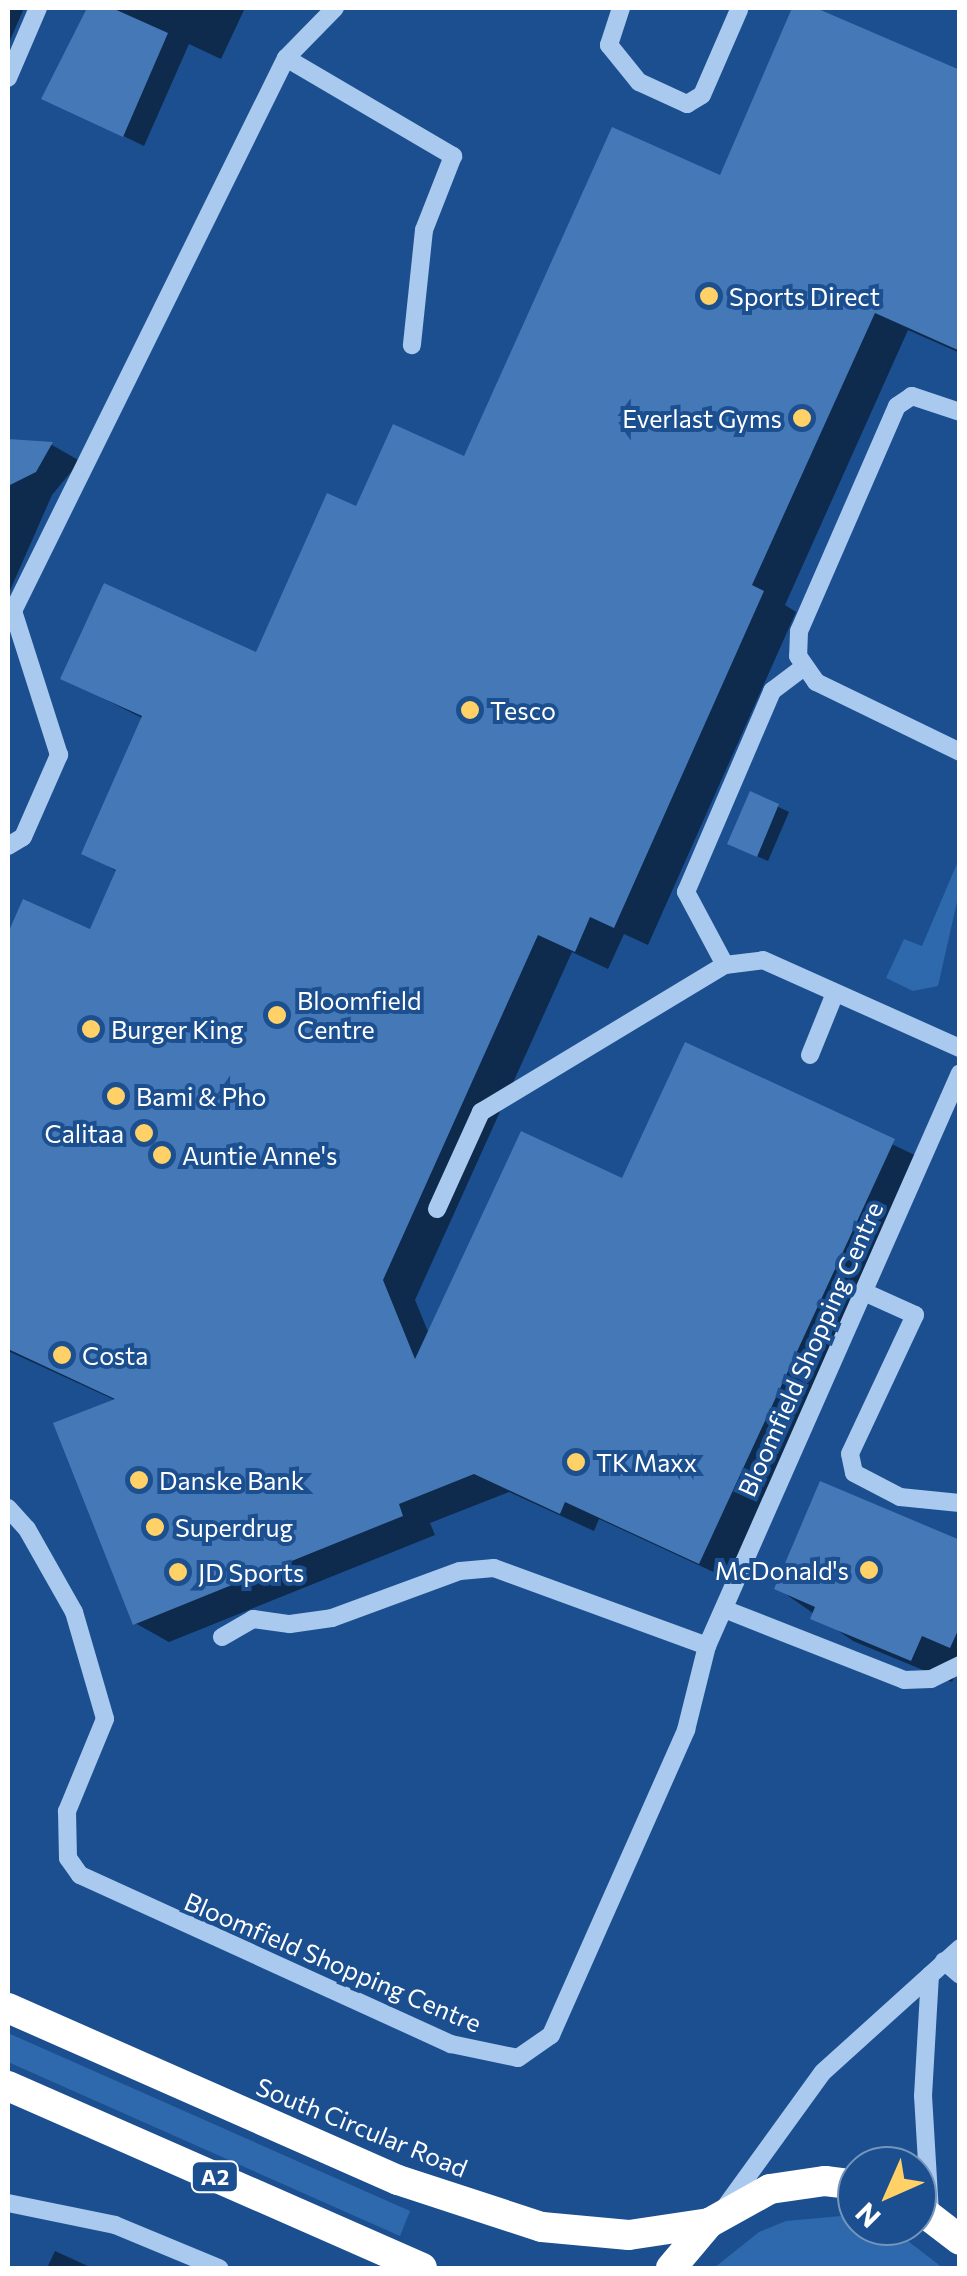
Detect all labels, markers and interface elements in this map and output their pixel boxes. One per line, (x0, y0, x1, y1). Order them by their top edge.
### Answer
place label: Sports Direct (729, 281, 880, 311)
marker: Sports Direct (698, 285, 720, 307)
place label: Everlast Gyms (622, 403, 782, 433)
marker: Everlast Gyms (791, 407, 813, 429)
place label: Tesco (490, 695, 556, 725)
marker: Tesco (459, 699, 481, 721)
place label: Bloomfield Centre (297, 986, 421, 1045)
marker: Bloomfield Centre (266, 1004, 288, 1026)
place label: Burger King (111, 1014, 243, 1044)
marker: Burger King (80, 1018, 102, 1040)
place label: Bami & Pho (136, 1081, 266, 1111)
marker: Bami & Pho (105, 1085, 127, 1107)
place label: Calitaa (45, 1118, 124, 1148)
marker: Calitaa (133, 1122, 155, 1144)
place label: Auntie Anne's (182, 1140, 337, 1170)
marker: Auntie Anne's (151, 1144, 173, 1166)
street label: Bloomfield Shopping Centre (731, 1197, 889, 1501)
place label: Costa (82, 1340, 148, 1370)
marker: Costa (51, 1344, 73, 1366)
place label: TK Maxx (596, 1447, 697, 1477)
marker: TK Maxx (565, 1451, 587, 1473)
place label: Danske Bank (159, 1465, 304, 1495)
marker: Danske Bank (128, 1469, 150, 1491)
place label: Superdrug (175, 1512, 293, 1542)
marker: Superdrug (144, 1516, 166, 1538)
place label: McDonald's (715, 1555, 849, 1585)
place label: JD Sports (198, 1557, 304, 1587)
marker: McDonald's (858, 1559, 880, 1581)
marker: JD Sports (167, 1561, 189, 1583)
street label: Bloomfield Shopping Centre (180, 1886, 486, 2038)
street label: South Circular Road (252, 2071, 472, 2183)
north arrow (837, 2146, 937, 2246)
road number: A2 (190, 2160, 240, 2194)
text: N (848, 2196, 887, 2235)

